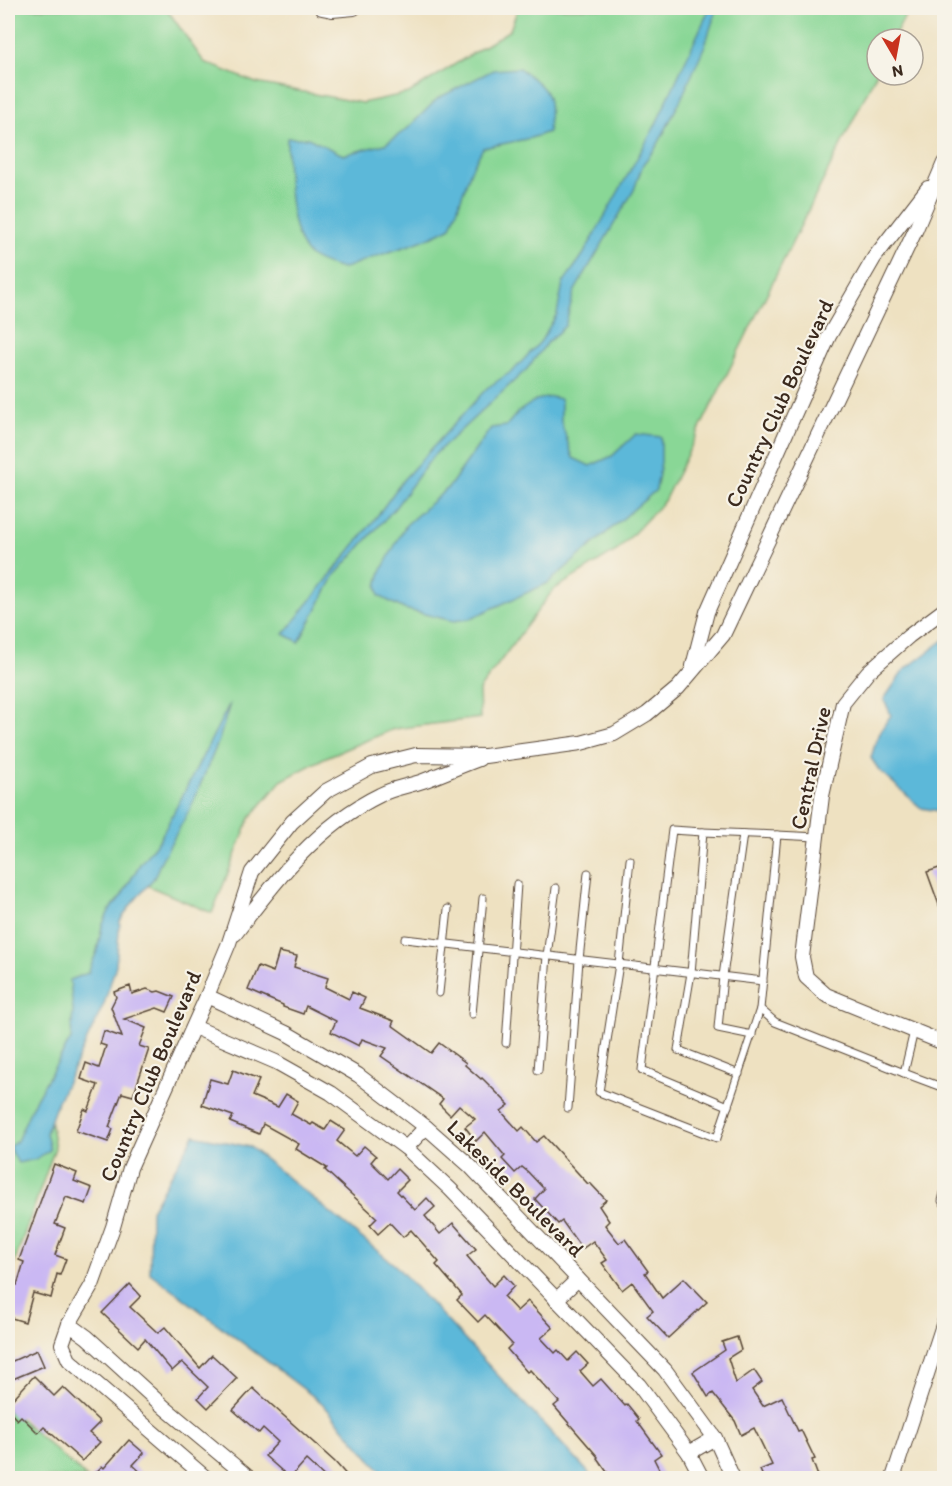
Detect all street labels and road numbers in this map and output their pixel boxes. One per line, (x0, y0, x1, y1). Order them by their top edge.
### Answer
street label: Country Club Boulevard (719, 295, 840, 512)
street label: Central Drive (784, 704, 837, 832)
street label: Country Club Boulevard (94, 966, 207, 1186)
street label: Lakeside Boulevard (441, 1114, 590, 1263)

